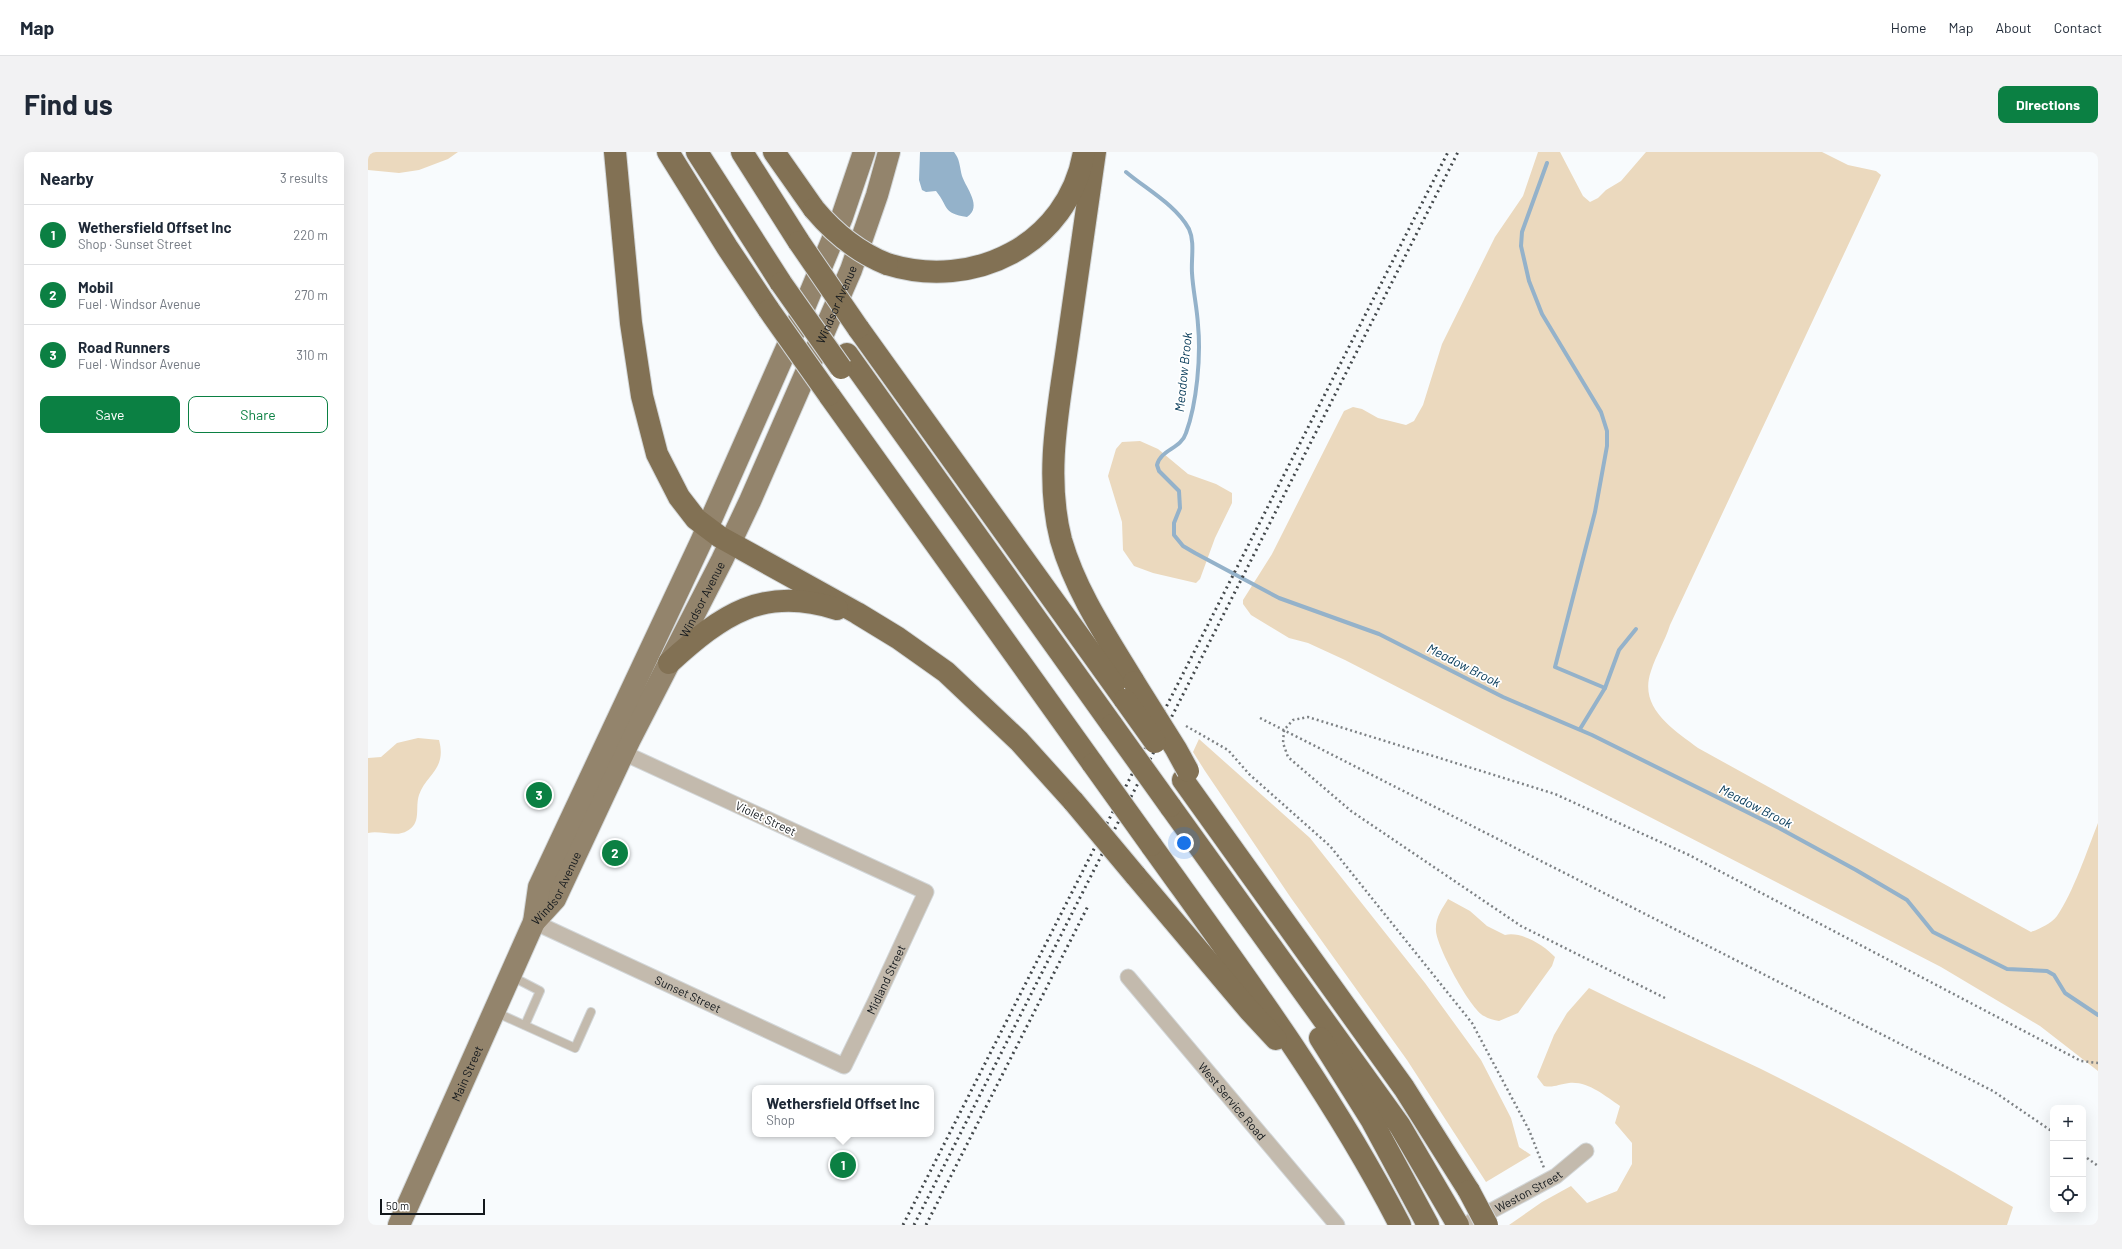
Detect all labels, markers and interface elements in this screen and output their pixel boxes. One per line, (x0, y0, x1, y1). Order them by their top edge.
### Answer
text: Map (20, 16, 54, 39)
text: Home (1891, 19, 1927, 36)
text: Map (1949, 19, 1973, 36)
text: About (1995, 19, 2032, 36)
text: Contact (2054, 19, 2102, 36)
button: Directions (1998, 86, 2098, 123)
text: Find us (24, 87, 113, 121)
text: Nearby (40, 168, 94, 188)
text: 3 results (280, 170, 328, 186)
text: Wethersfield Offset Inc (78, 218, 232, 236)
text: 1 (51, 227, 55, 243)
text: 220 m (293, 227, 328, 243)
text: Shop · Sunset Street (78, 236, 192, 252)
street label: Windsor Avenue (813, 264, 859, 346)
text: Mobil (78, 278, 113, 296)
text: 2 (49, 287, 57, 303)
text: 270 m (294, 287, 328, 303)
text: Fuel · Windsor Avenue (78, 296, 201, 312)
water label: Meadow Brook (1171, 331, 1195, 413)
text: Road Runners (78, 338, 170, 356)
text: 3 (49, 347, 57, 363)
text: 310 m (296, 347, 328, 363)
text: Fuel · Windsor Avenue (78, 356, 201, 372)
button: Save (40, 396, 180, 433)
button: Share (188, 396, 328, 433)
street label: Windsor Avenue (676, 559, 727, 640)
water label: Meadow Brook (1425, 640, 1504, 691)
pin: 3 (526, 780, 552, 810)
water label: Meadow Brook (1717, 781, 1796, 832)
street label: Violet Street (733, 798, 799, 838)
your location (1174, 833, 1194, 853)
pin: 2 (602, 838, 628, 868)
street label: Windsor Avenue (528, 849, 583, 927)
street label: Midland Street (863, 942, 908, 1016)
street label: Sunset Street (653, 972, 724, 1015)
street label: Main Street (448, 1043, 485, 1103)
street label: West Service Road (1196, 1059, 1269, 1143)
popup (752, 1085, 934, 1137)
text: Wethersfield Offset Inc (766, 1094, 920, 1112)
map controls (2050, 1105, 2086, 1213)
button: + (2050, 1105, 2086, 1141)
text: Shop (766, 1112, 795, 1128)
button: − (2050, 1141, 2086, 1177)
pin: 1 (830, 1150, 856, 1180)
street label: Weston Street (1492, 1167, 1565, 1215)
button: locate (2050, 1177, 2086, 1213)
scale bar (380, 1197, 485, 1216)
text: 50 m (386, 1199, 409, 1212)

